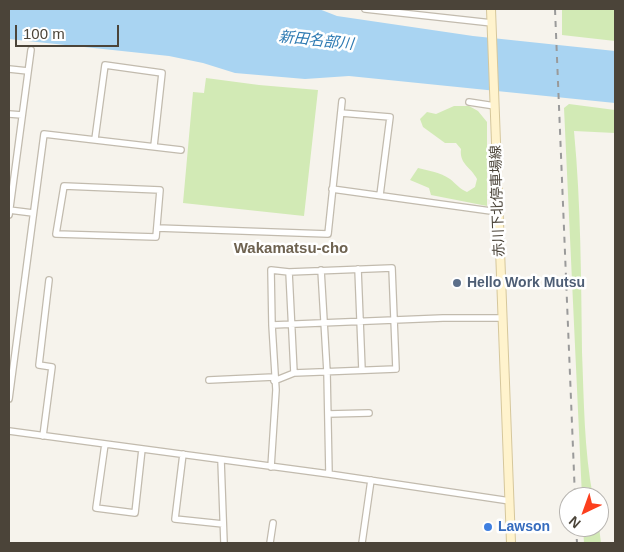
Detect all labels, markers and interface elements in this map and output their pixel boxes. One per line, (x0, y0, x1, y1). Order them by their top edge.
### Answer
scale bar (18, 15, 121, 47)
text: 100 m (23, 25, 65, 42)
water label: 新田名部川 (278, 28, 354, 54)
street label: 赤川下北停車場線 (488, 145, 508, 257)
district label: Wakamatsu-cho (234, 240, 348, 258)
place label: Hello Work Mutsu (467, 275, 585, 291)
marker: Hello Work Mutsu (451, 277, 463, 289)
north arrow (559, 487, 609, 537)
text: N (566, 513, 584, 532)
place label: Lawson (498, 519, 550, 535)
marker: Lawson (482, 521, 494, 533)

